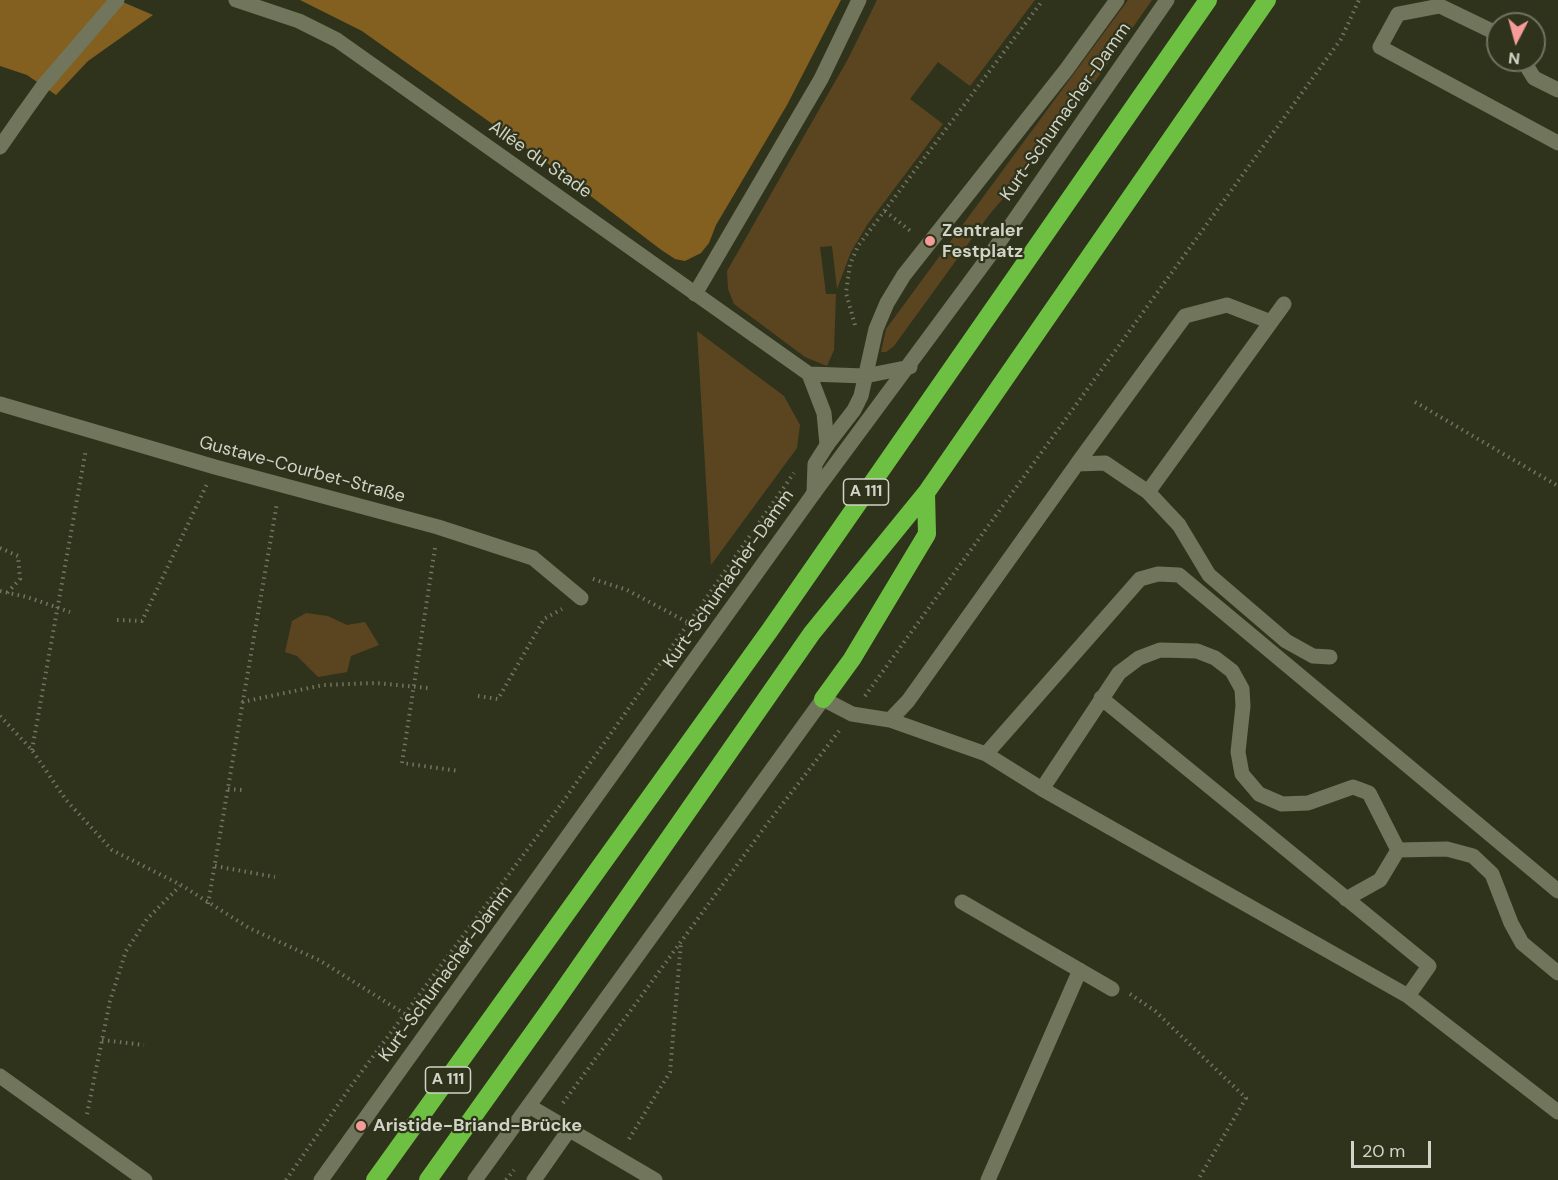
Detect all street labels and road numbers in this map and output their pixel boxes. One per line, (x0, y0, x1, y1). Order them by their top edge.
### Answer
street label: Kurt-Schumacher-Damm (996, 19, 1136, 205)
street label: Allée du Stade (484, 117, 596, 203)
street label: Gustave-Courbet-Straße (197, 432, 407, 508)
road number: A 111 (844, 479, 888, 505)
street label: Kurt-Schumacher-Damm (659, 486, 799, 672)
street label: Kurt-Schumacher-Damm (375, 882, 517, 1066)
road number: A 111 (426, 1067, 470, 1093)

